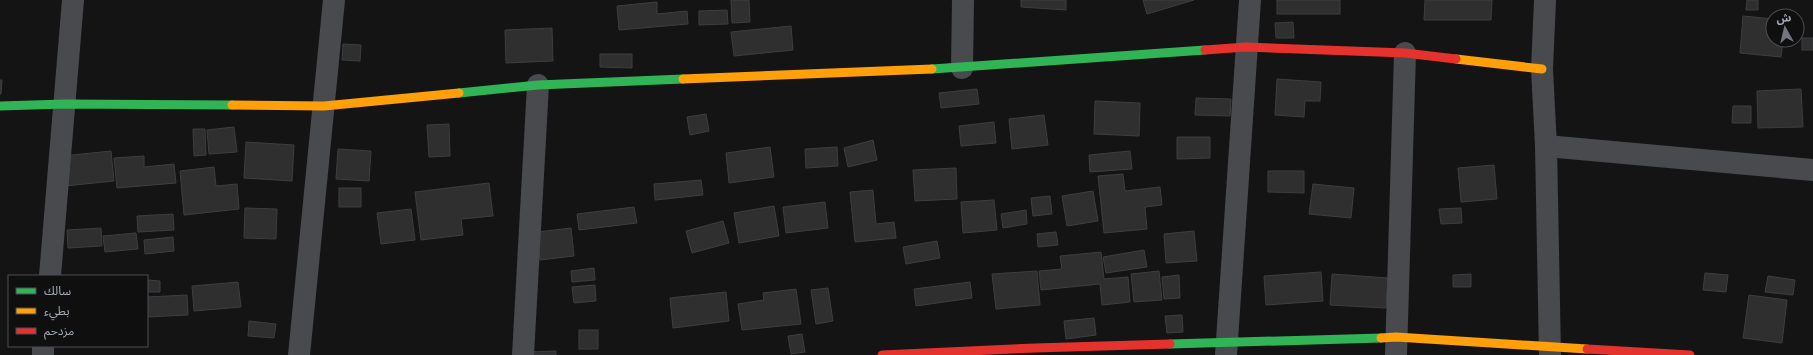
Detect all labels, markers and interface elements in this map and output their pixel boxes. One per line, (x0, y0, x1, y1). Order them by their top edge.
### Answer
north arrow (1765, 8, 1805, 48)
text: ش (1775, 10, 1792, 27)
legend (8, 275, 148, 347)
text: سالك (44, 283, 71, 300)
text: بطيء (44, 303, 70, 321)
text: مزدحم (44, 323, 74, 340)

